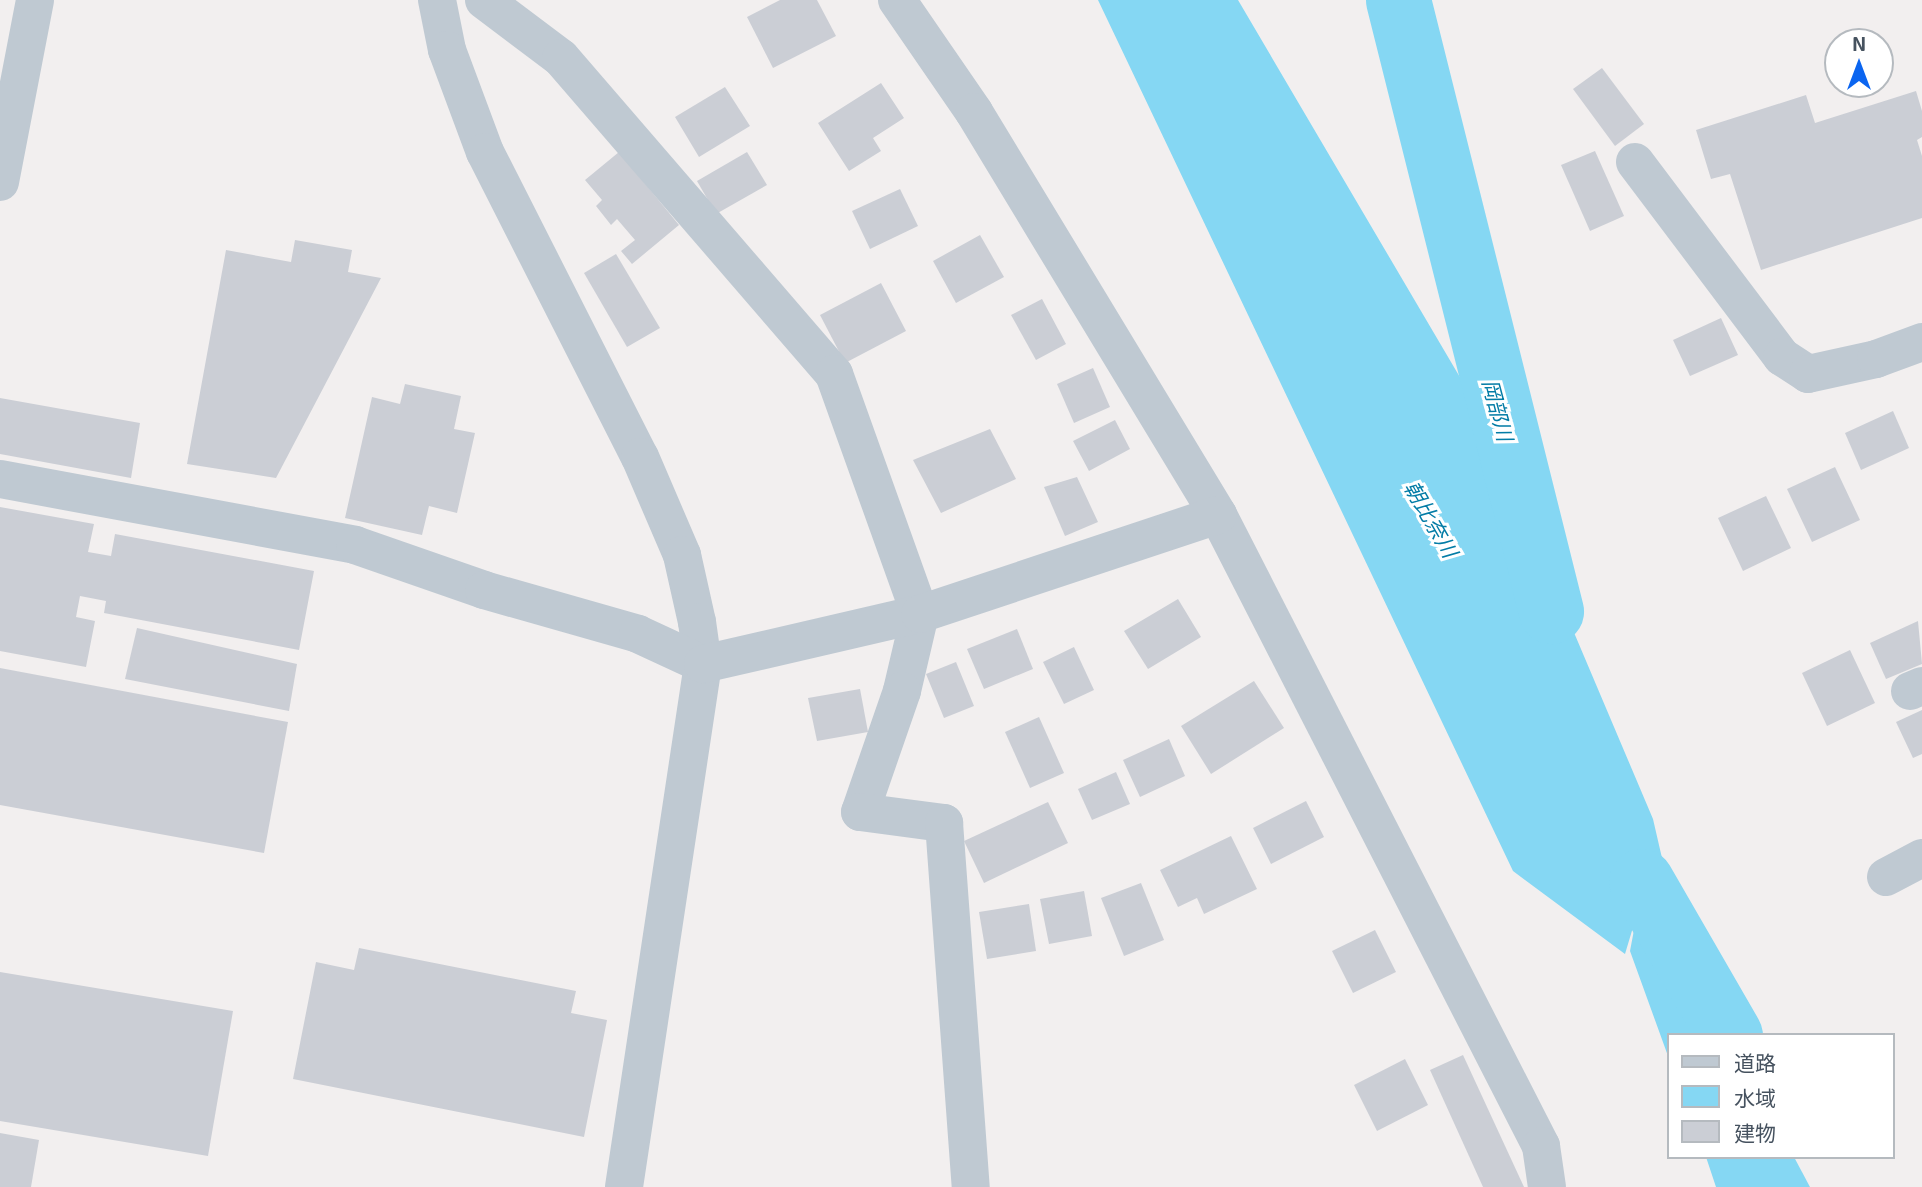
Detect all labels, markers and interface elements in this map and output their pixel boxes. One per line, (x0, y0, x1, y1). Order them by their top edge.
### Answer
north arrow (1824, 28, 1894, 98)
text: N (1852, 32, 1866, 55)
water label: 岡部川 (1478, 376, 1518, 444)
water label: 朝比奈川 (1399, 476, 1463, 562)
legend (1666, 1033, 1894, 1159)
text: 道路 (1734, 1050, 1776, 1075)
text: 水域 (1734, 1085, 1776, 1110)
text: 建物 (1734, 1120, 1776, 1145)

